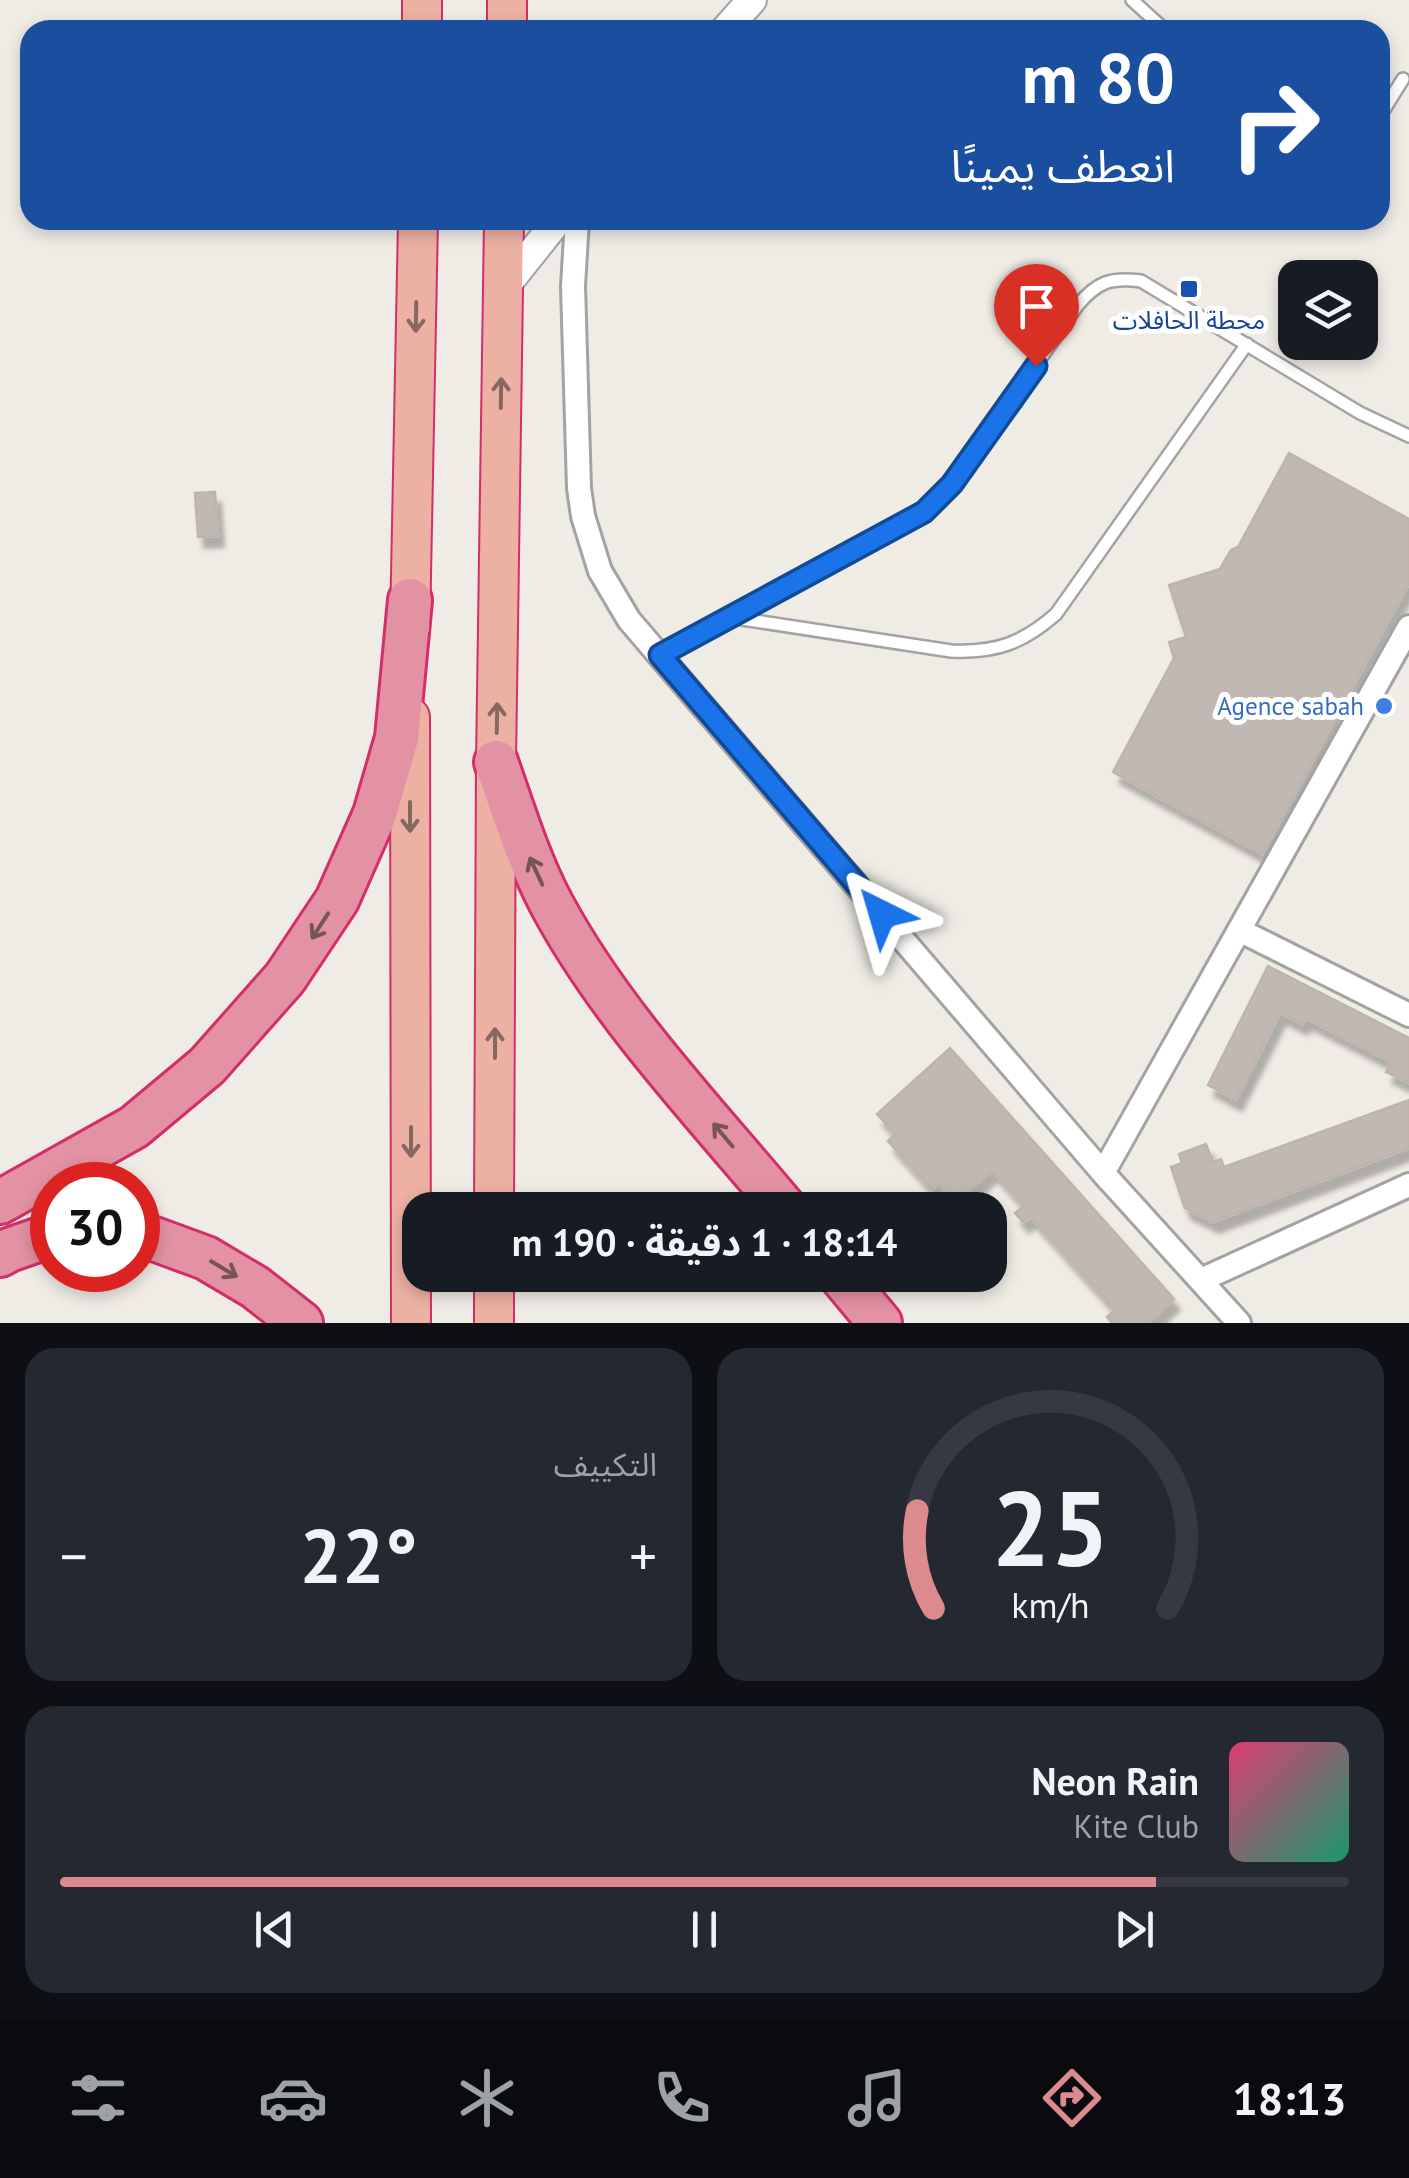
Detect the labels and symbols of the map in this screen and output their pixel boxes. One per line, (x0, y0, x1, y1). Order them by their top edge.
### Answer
pin (994, 264, 1079, 367)
marker: محطة الحافلات (1178, 278, 1200, 300)
one-way arrow (406, 300, 426, 333)
place label: محطة الحافلات (1113, 304, 1265, 336)
one-way arrow (492, 377, 510, 410)
place label: Agence sabah (1217, 690, 1364, 722)
marker: Agence sabah (1373, 695, 1395, 717)
one-way arrow (488, 702, 506, 734)
one-way arrow (400, 800, 420, 833)
one-way arrow (526, 857, 545, 887)
position arrow (830, 862, 934, 966)
one-way arrow (310, 912, 330, 939)
one-way arrow (486, 1027, 504, 1060)
one-way arrow (712, 1123, 734, 1149)
one-way arrow (402, 1126, 420, 1158)
speed limit sign: 30 (30, 1162, 160, 1292)
one-way arrow (209, 1259, 238, 1279)

